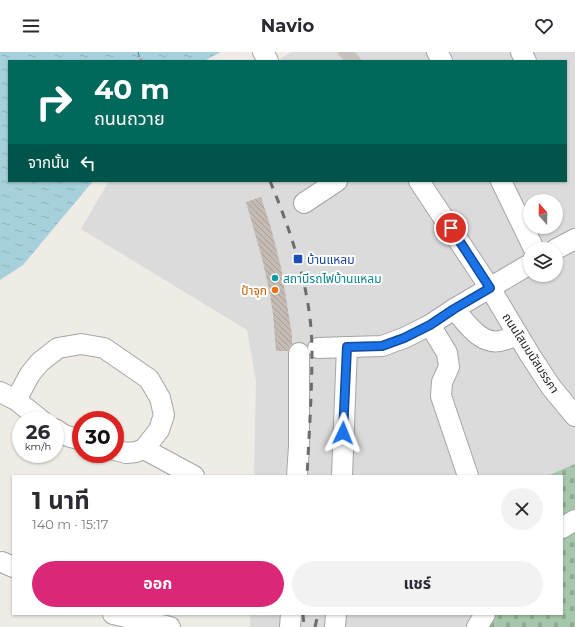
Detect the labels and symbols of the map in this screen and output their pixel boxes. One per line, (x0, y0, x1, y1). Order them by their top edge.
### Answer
north arrow (523, 194, 563, 234)
pin (434, 211, 468, 245)
place label: บ้านแหลม (307, 252, 355, 267)
marker: บ้านแหลม (292, 253, 304, 265)
place label: สถานีรถไฟบ้านแหลม (283, 271, 382, 286)
marker: สถานีรถไฟบ้านแหลม (270, 273, 280, 283)
place label: ป้าจุก (241, 283, 267, 298)
marker: ป้าจุก (270, 285, 280, 295)
street label: ถนนโสมมนัสมรรคา (499, 310, 563, 396)
speed limit sign: 30 (72, 411, 124, 463)
position arrow (322, 412, 364, 454)

